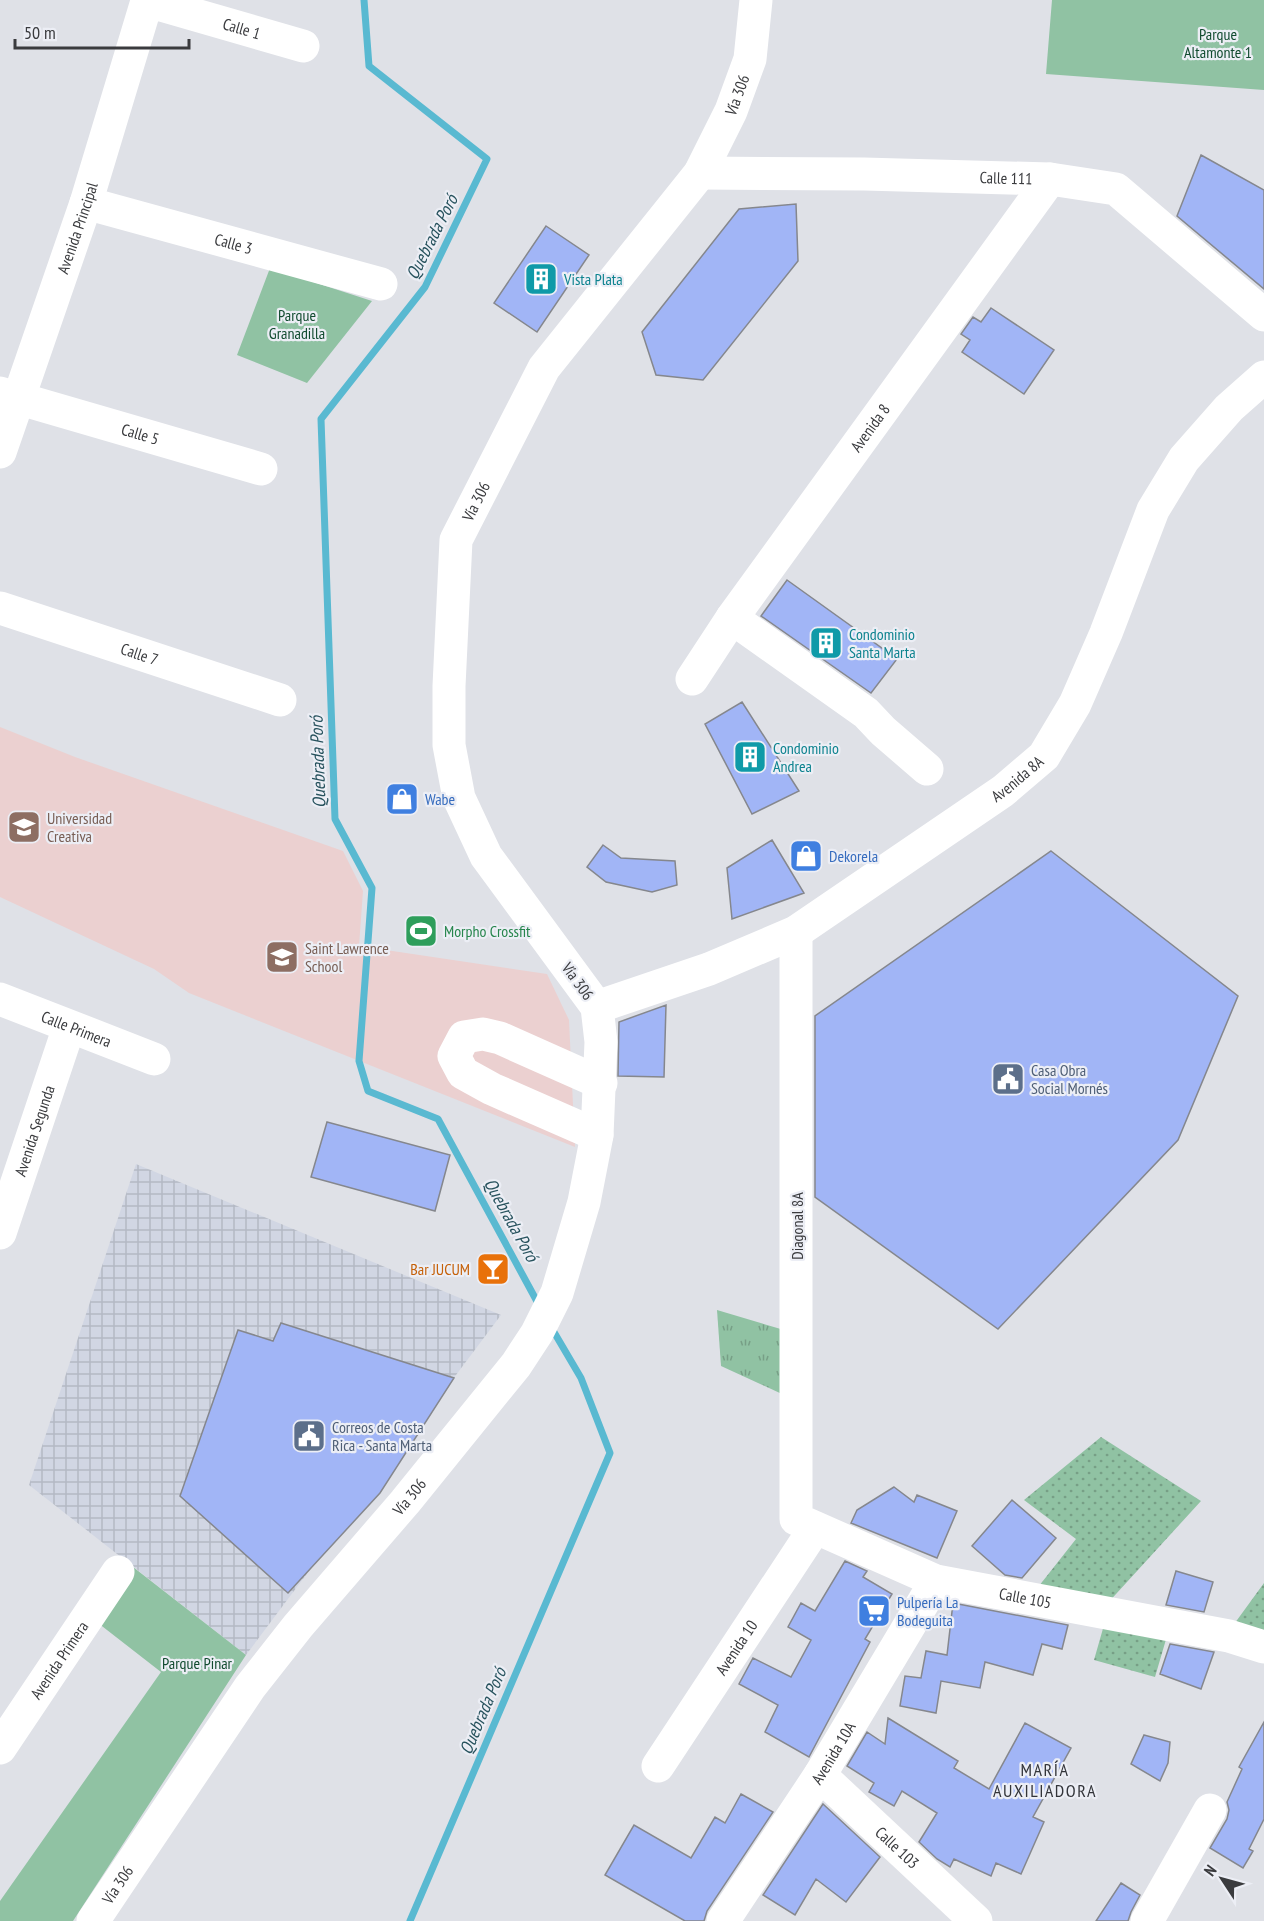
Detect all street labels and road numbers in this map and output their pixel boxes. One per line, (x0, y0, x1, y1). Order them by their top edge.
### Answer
street label: Calle 1 (221, 13, 263, 43)
street label: Vía 306 (720, 72, 753, 120)
street label: Calle 111 (979, 167, 1033, 189)
street label: Avenida Principal (52, 180, 102, 276)
street label: Calle 3 (212, 229, 255, 258)
street label: Avenida 8 (846, 400, 894, 456)
street label: Calle 5 (119, 419, 161, 449)
street label: Vía 306 (457, 478, 494, 525)
street label: Calle 7 (118, 638, 161, 669)
street label: Avenida 8A (987, 751, 1048, 806)
street label: Vía 306 (557, 957, 598, 1004)
street label: Calle Primera (39, 1006, 114, 1051)
street label: Avenida Segunda (10, 1082, 59, 1179)
street label: Diagonal 8A (787, 1192, 807, 1260)
street label: Vía 306 (388, 1474, 430, 1520)
street label: Calle 105 (998, 1583, 1053, 1612)
street label: Avenida 10 (711, 1616, 761, 1679)
street label: Avenida Primera (26, 1617, 92, 1703)
street label: Avenida 10A (807, 1718, 860, 1788)
street label: Calle 103 (871, 1822, 923, 1873)
street label: Vía 306 (97, 1862, 137, 1908)

